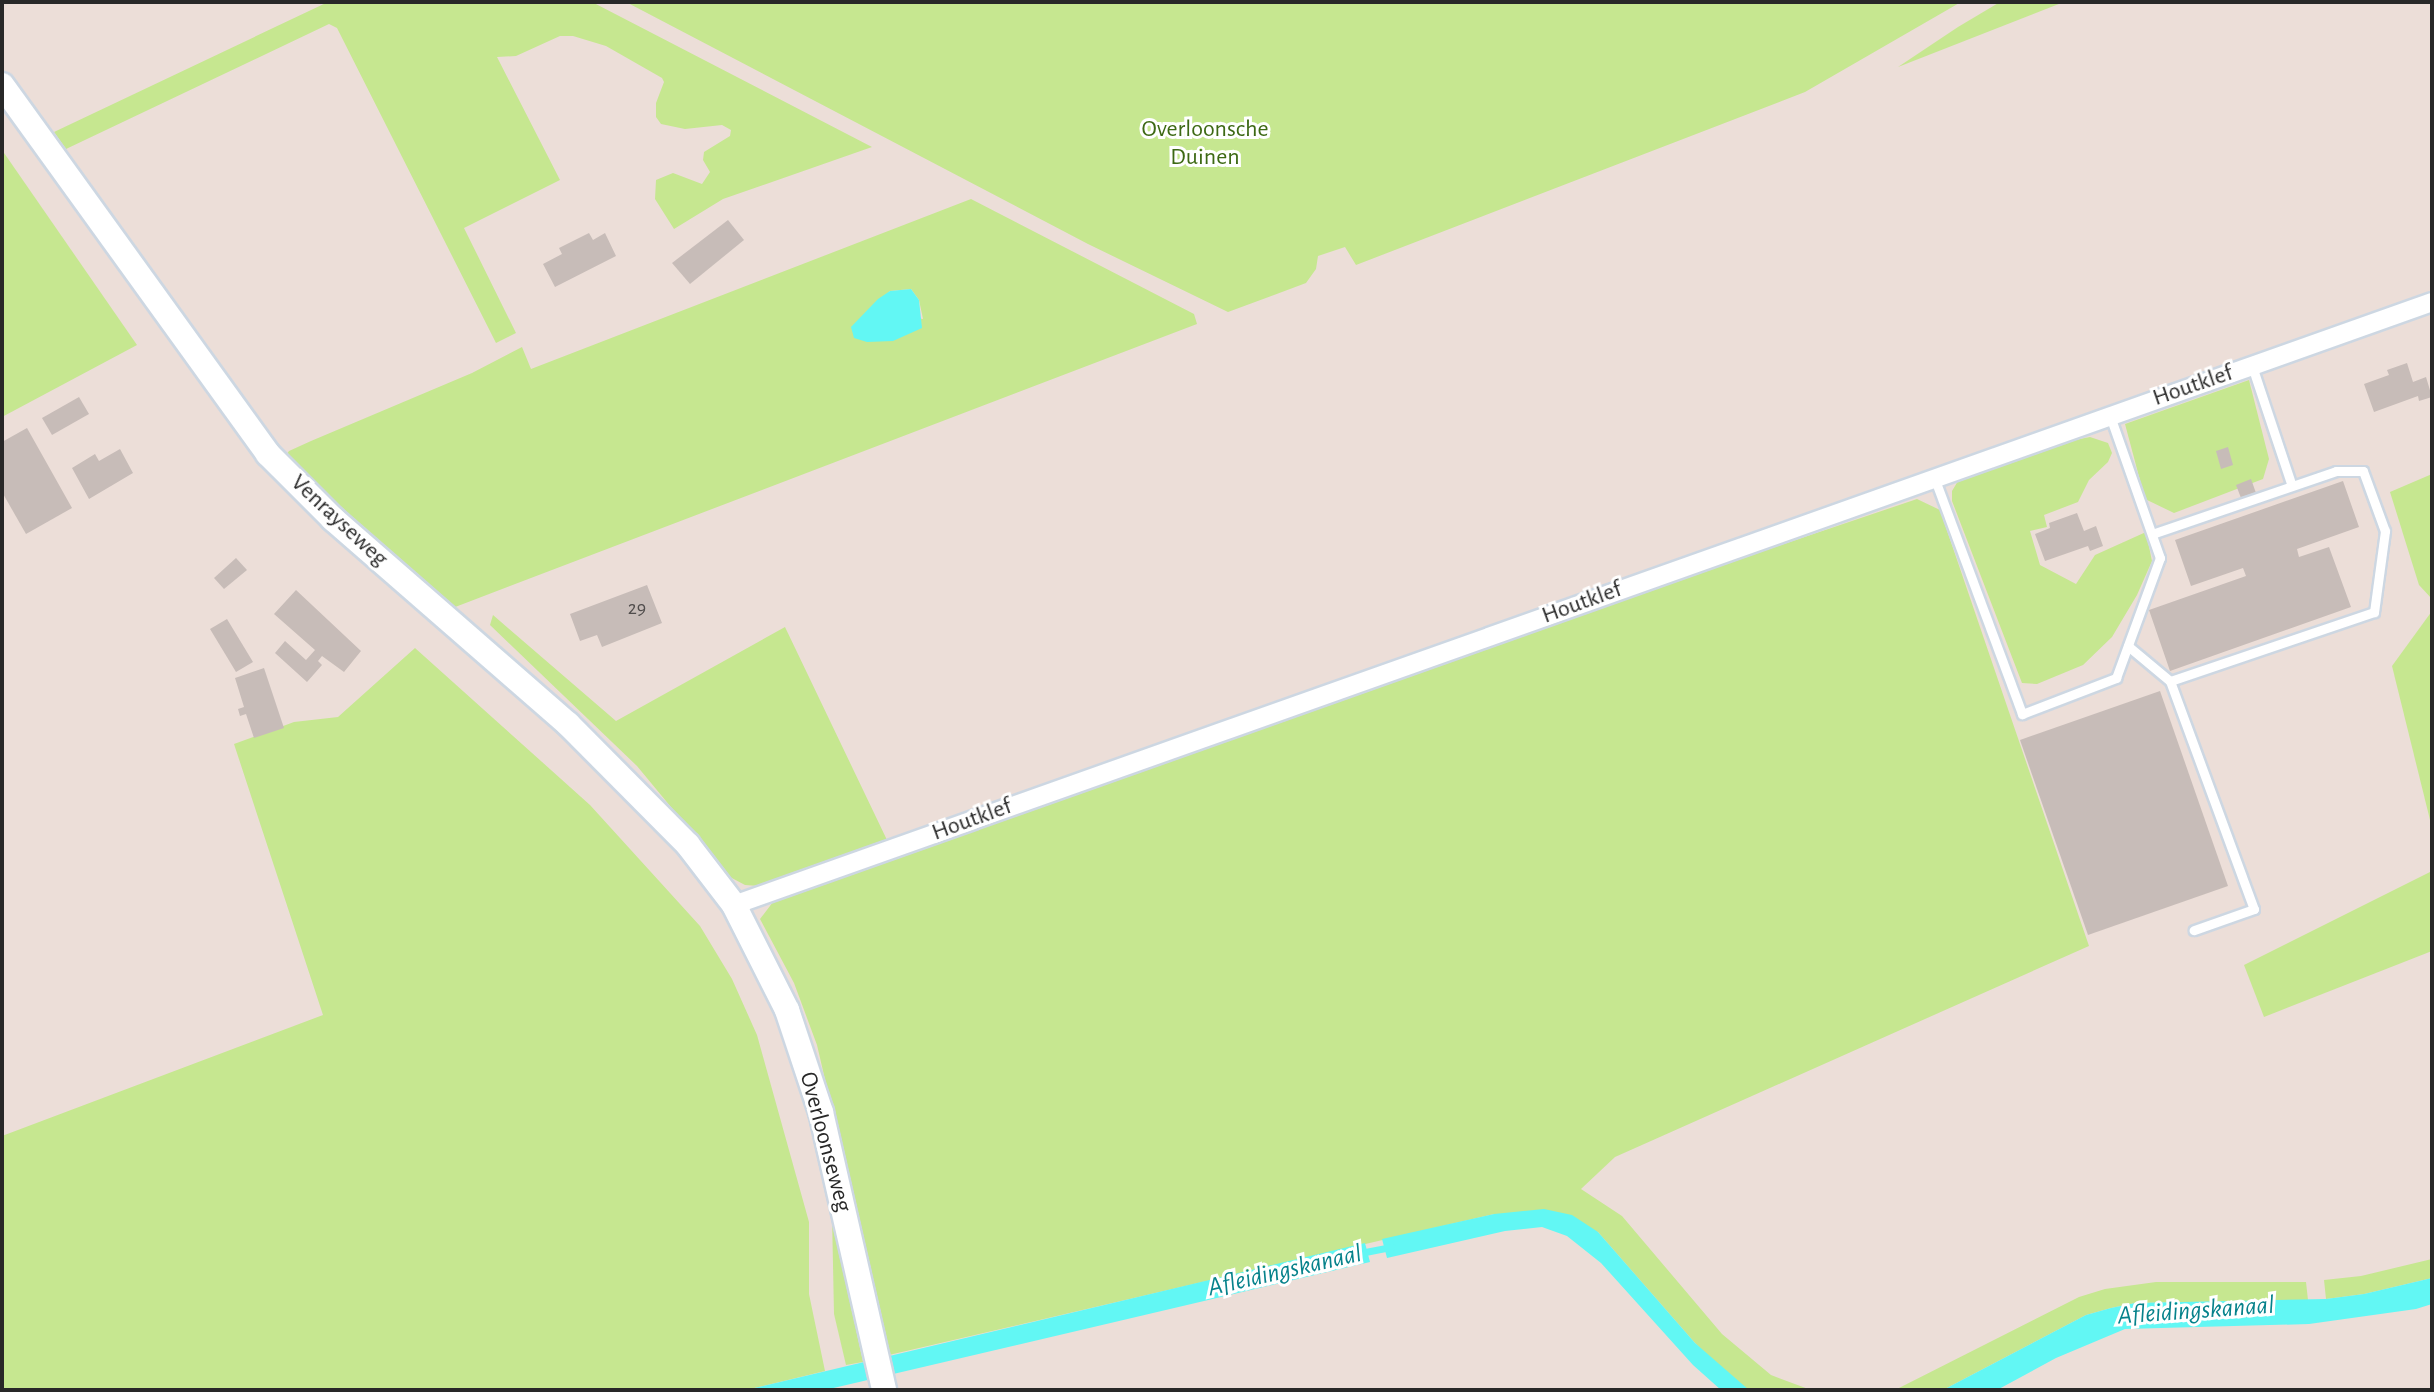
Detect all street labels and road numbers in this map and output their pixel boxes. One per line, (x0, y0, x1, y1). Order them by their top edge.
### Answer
street label: Houtklef (2149, 359, 2237, 413)
street label: Venrayseweg (284, 469, 394, 573)
street label: Houtklef (1538, 575, 1626, 631)
street label: Houtklef (928, 792, 1016, 848)
street label: Overloonseweg (792, 1069, 858, 1215)

